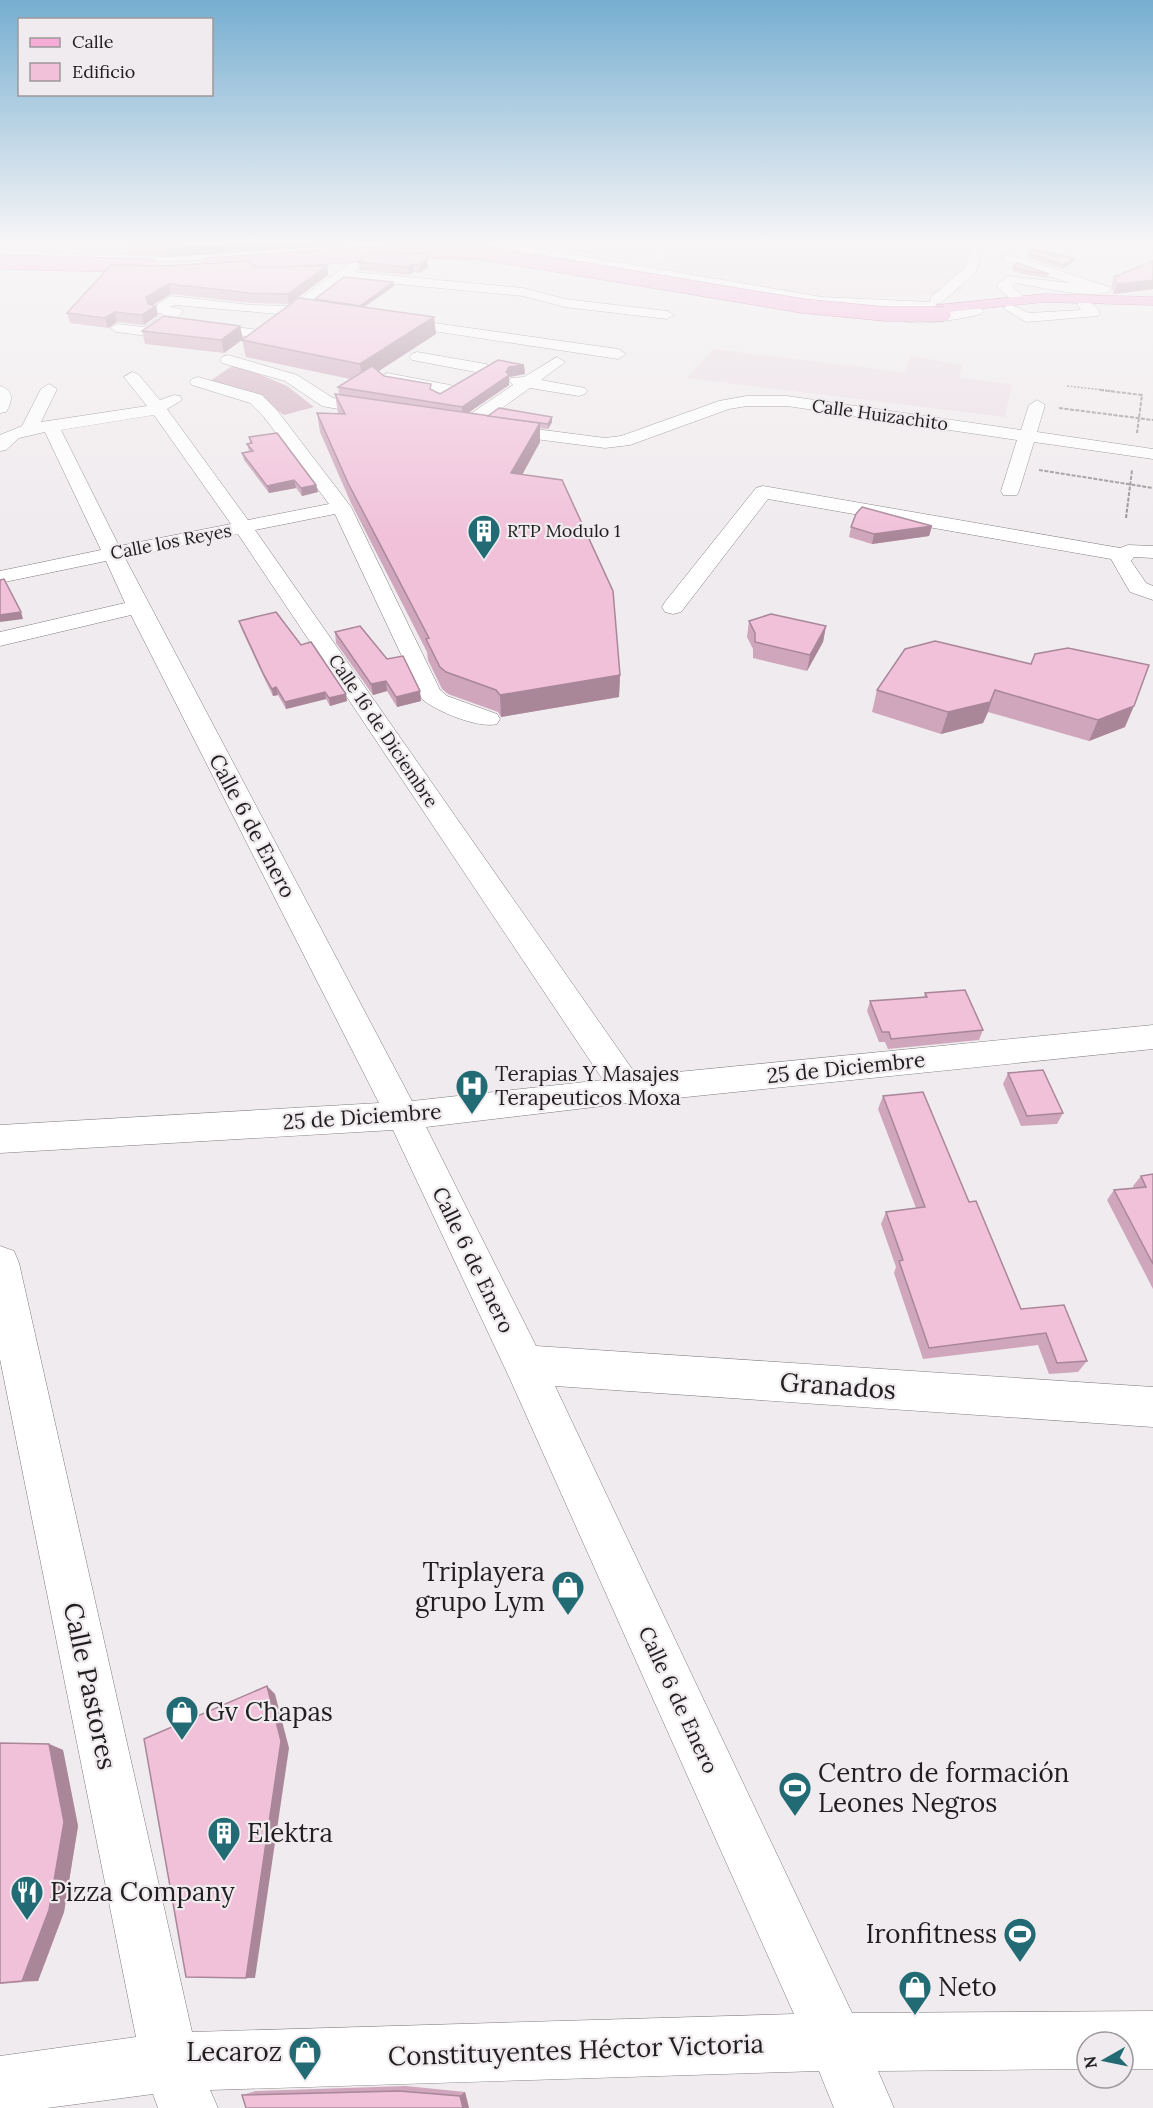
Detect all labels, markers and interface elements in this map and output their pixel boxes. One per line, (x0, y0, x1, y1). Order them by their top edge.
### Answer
legend (18, 18, 213, 96)
text: Calle (72, 30, 114, 53)
text: Edificio (72, 60, 135, 83)
street label: Calle Huizachito (810, 394, 950, 435)
building icon: RTP Modulo 1 (466, 513, 502, 560)
street label: Calle los Reyes (108, 518, 233, 565)
place label: RTP Modulo 1 (507, 519, 621, 542)
street label: Calle 16 de Diciembre (324, 650, 443, 812)
street label: Calle 6 de Enero (203, 749, 302, 902)
street label: 25 de Diciembre (765, 1046, 926, 1089)
place label: Terapias Y Masajes Terapeuticos Moxa (495, 1060, 681, 1111)
hospital icon: Terapias Y Masajes Terapeuticos Moxa (454, 1068, 490, 1115)
street label: 25 de Diciembre (282, 1097, 442, 1136)
street label: Calle 6 de Enero (426, 1182, 521, 1337)
street label: Granados (779, 1365, 897, 1406)
place label: Triplayera grupo Lym (415, 1555, 545, 1618)
shop icon: Triplayera grupo Lym (550, 1569, 586, 1616)
street label: Calle Pastores (57, 1599, 124, 1773)
street label: Calle 6 de Enero (633, 1622, 724, 1778)
shop icon: Gv Chapas (164, 1694, 200, 1741)
place label: Gv Chapas (205, 1695, 333, 1728)
place label: Centro de formación Leones Negros (818, 1756, 1069, 1819)
sports icon: Centro de formación Leones Negros (777, 1770, 813, 1817)
building icon: Elektra (206, 1815, 242, 1862)
place label: Elektra (247, 1816, 333, 1849)
restaurant icon: Pizza Company (9, 1874, 45, 1921)
place label: Pizza Company (50, 1875, 235, 1908)
sports icon: Ironfitness (1002, 1916, 1038, 1963)
place label: Ironfitness (866, 1917, 997, 1950)
shop icon: Neto (897, 1969, 933, 2016)
place label: Neto (938, 1970, 997, 2003)
street label: Constituyentes Héctor Victoria (387, 2026, 765, 2073)
north arrow (1075, 2030, 1135, 2090)
shop icon: Lecaroz (287, 2034, 323, 2081)
place label: Lecaroz (186, 2035, 282, 2068)
text: N (1079, 2055, 1101, 2070)

